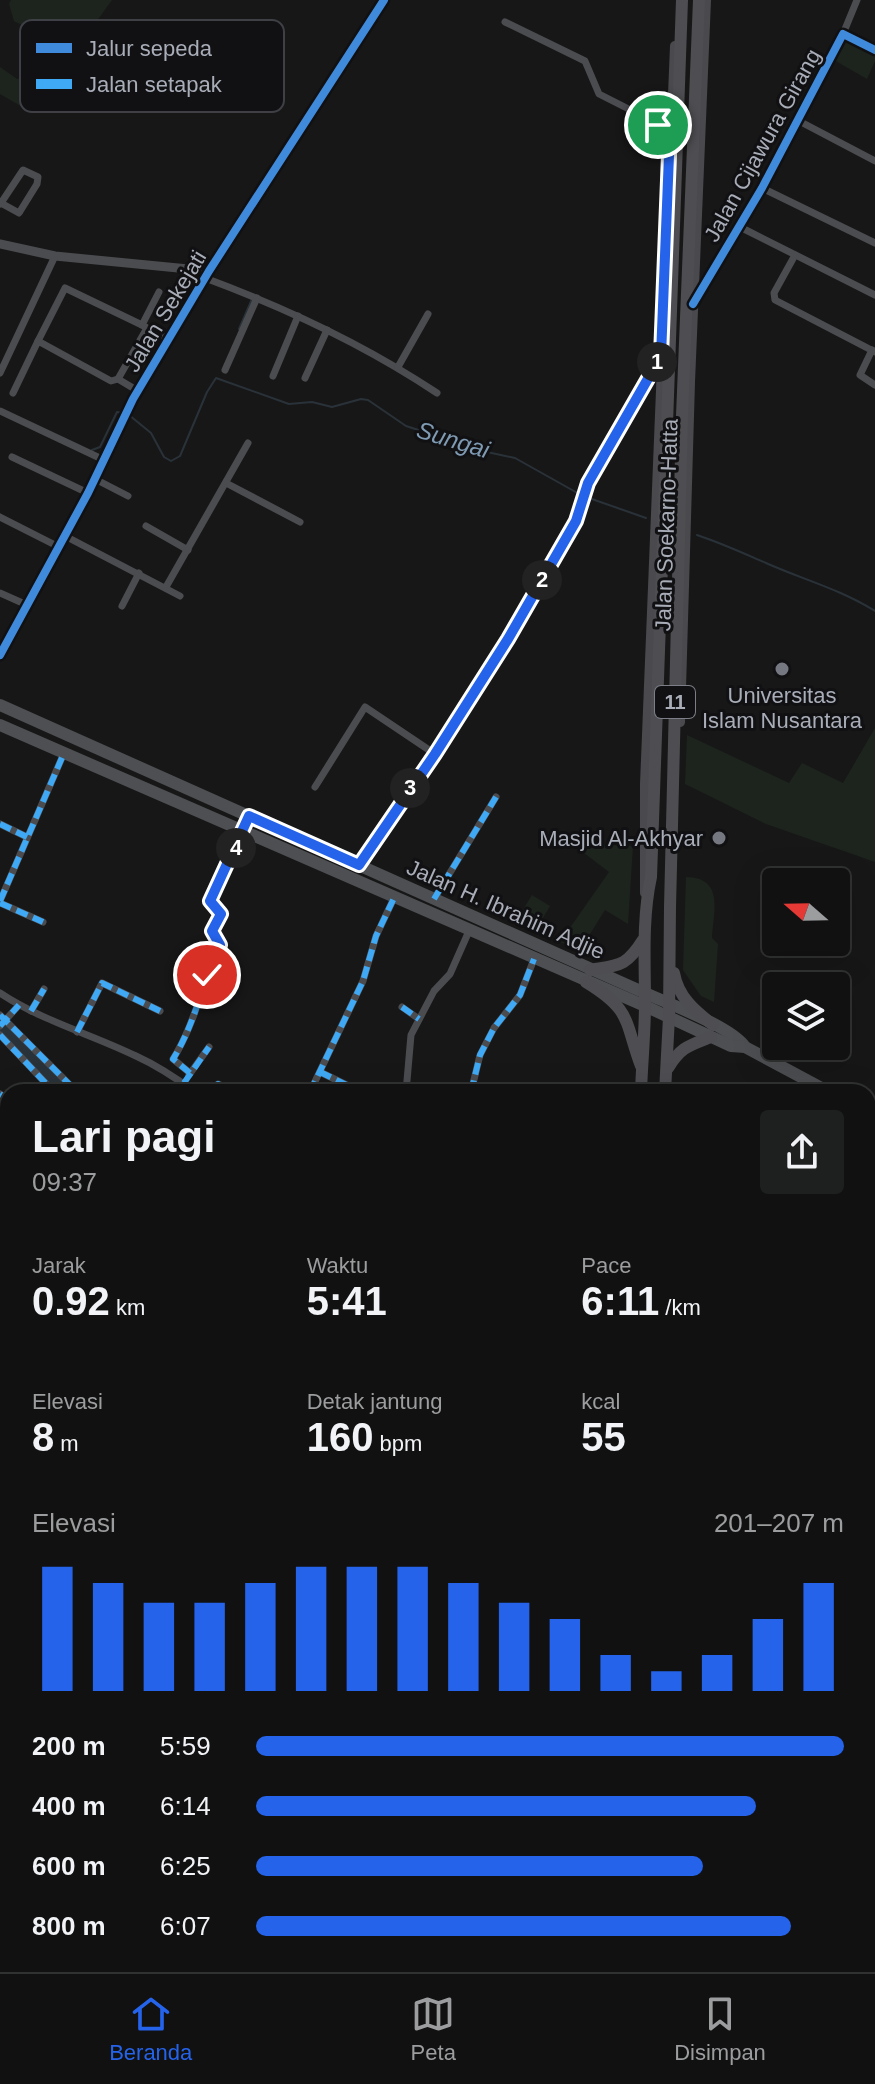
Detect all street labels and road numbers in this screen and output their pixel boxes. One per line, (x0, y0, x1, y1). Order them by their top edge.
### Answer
street label: Jalan Cijawura Girang (699, 45, 826, 246)
street label: Jalan Sekejati (119, 246, 211, 376)
street label: Jalan Soekarno-Hatta (650, 417, 683, 632)
road number: 11 (655, 686, 695, 718)
street label: Jalan H. Ibrahim Adjie (403, 855, 609, 964)

